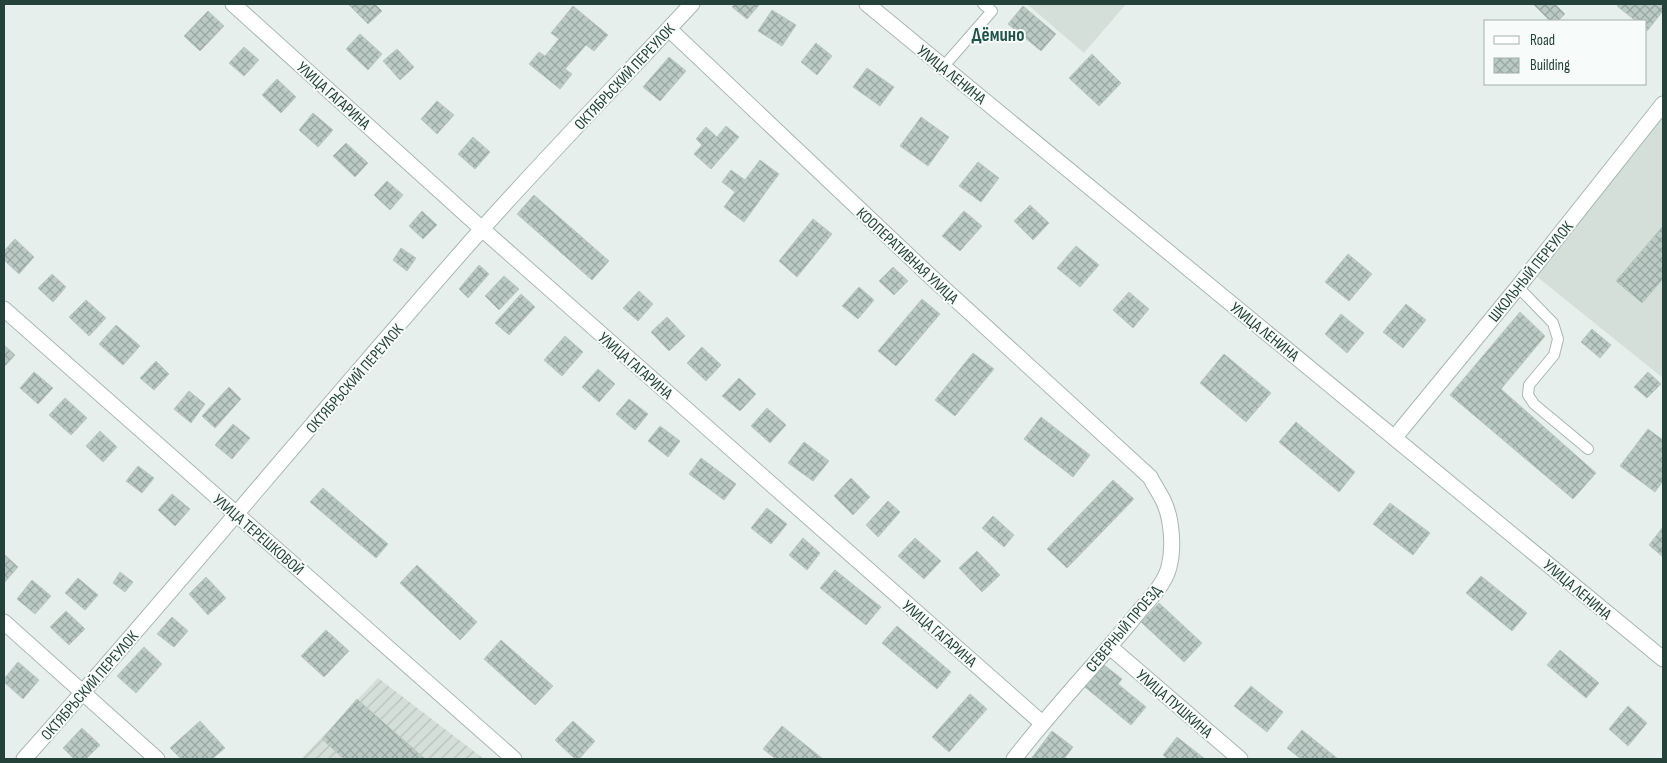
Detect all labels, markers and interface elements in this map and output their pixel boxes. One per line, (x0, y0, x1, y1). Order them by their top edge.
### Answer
street label: ОКТЯБРЬСКИЙ ПЕРЕУЛОК (571, 19, 680, 134)
legend (1484, 20, 1647, 85)
district label: Дёмино (972, 24, 1024, 47)
text: Road (1530, 31, 1555, 50)
street label: УЛИЦА ЛЕНИНА (913, 42, 989, 109)
text: Building (1530, 56, 1570, 75)
street label: УЛИЦА ГАГАРИНА (292, 58, 374, 134)
street label: КООПЕРАТИВНАЯ УЛИЦА (852, 204, 962, 308)
street label: ШКОЛЬНЫЙ ПЕРЕУЛОК (1485, 217, 1578, 326)
street label: УЛИЦА ЛЕНИНА (1226, 299, 1302, 366)
street label: ОКТЯБРЬСКИЙ ПЕРЕУЛОК (302, 320, 408, 438)
street label: УЛИЦА ГАГАРИНА (594, 329, 676, 404)
street label: УЛИЦА ТЕРЕШКОВОЙ (209, 491, 307, 580)
street label: УЛИЦА ЛЕНИНА (1539, 556, 1615, 624)
street label: СЕВЕРНЫЙ ПРОЕЗД (1082, 581, 1166, 676)
street label: УЛИЦА ГАГАРИНА (898, 597, 980, 672)
street label: ОКТЯБРЬСКИЙ ПЕРЕУЛОК (37, 627, 143, 745)
street label: УЛИЦА ПУШКИНА (1132, 666, 1216, 742)

